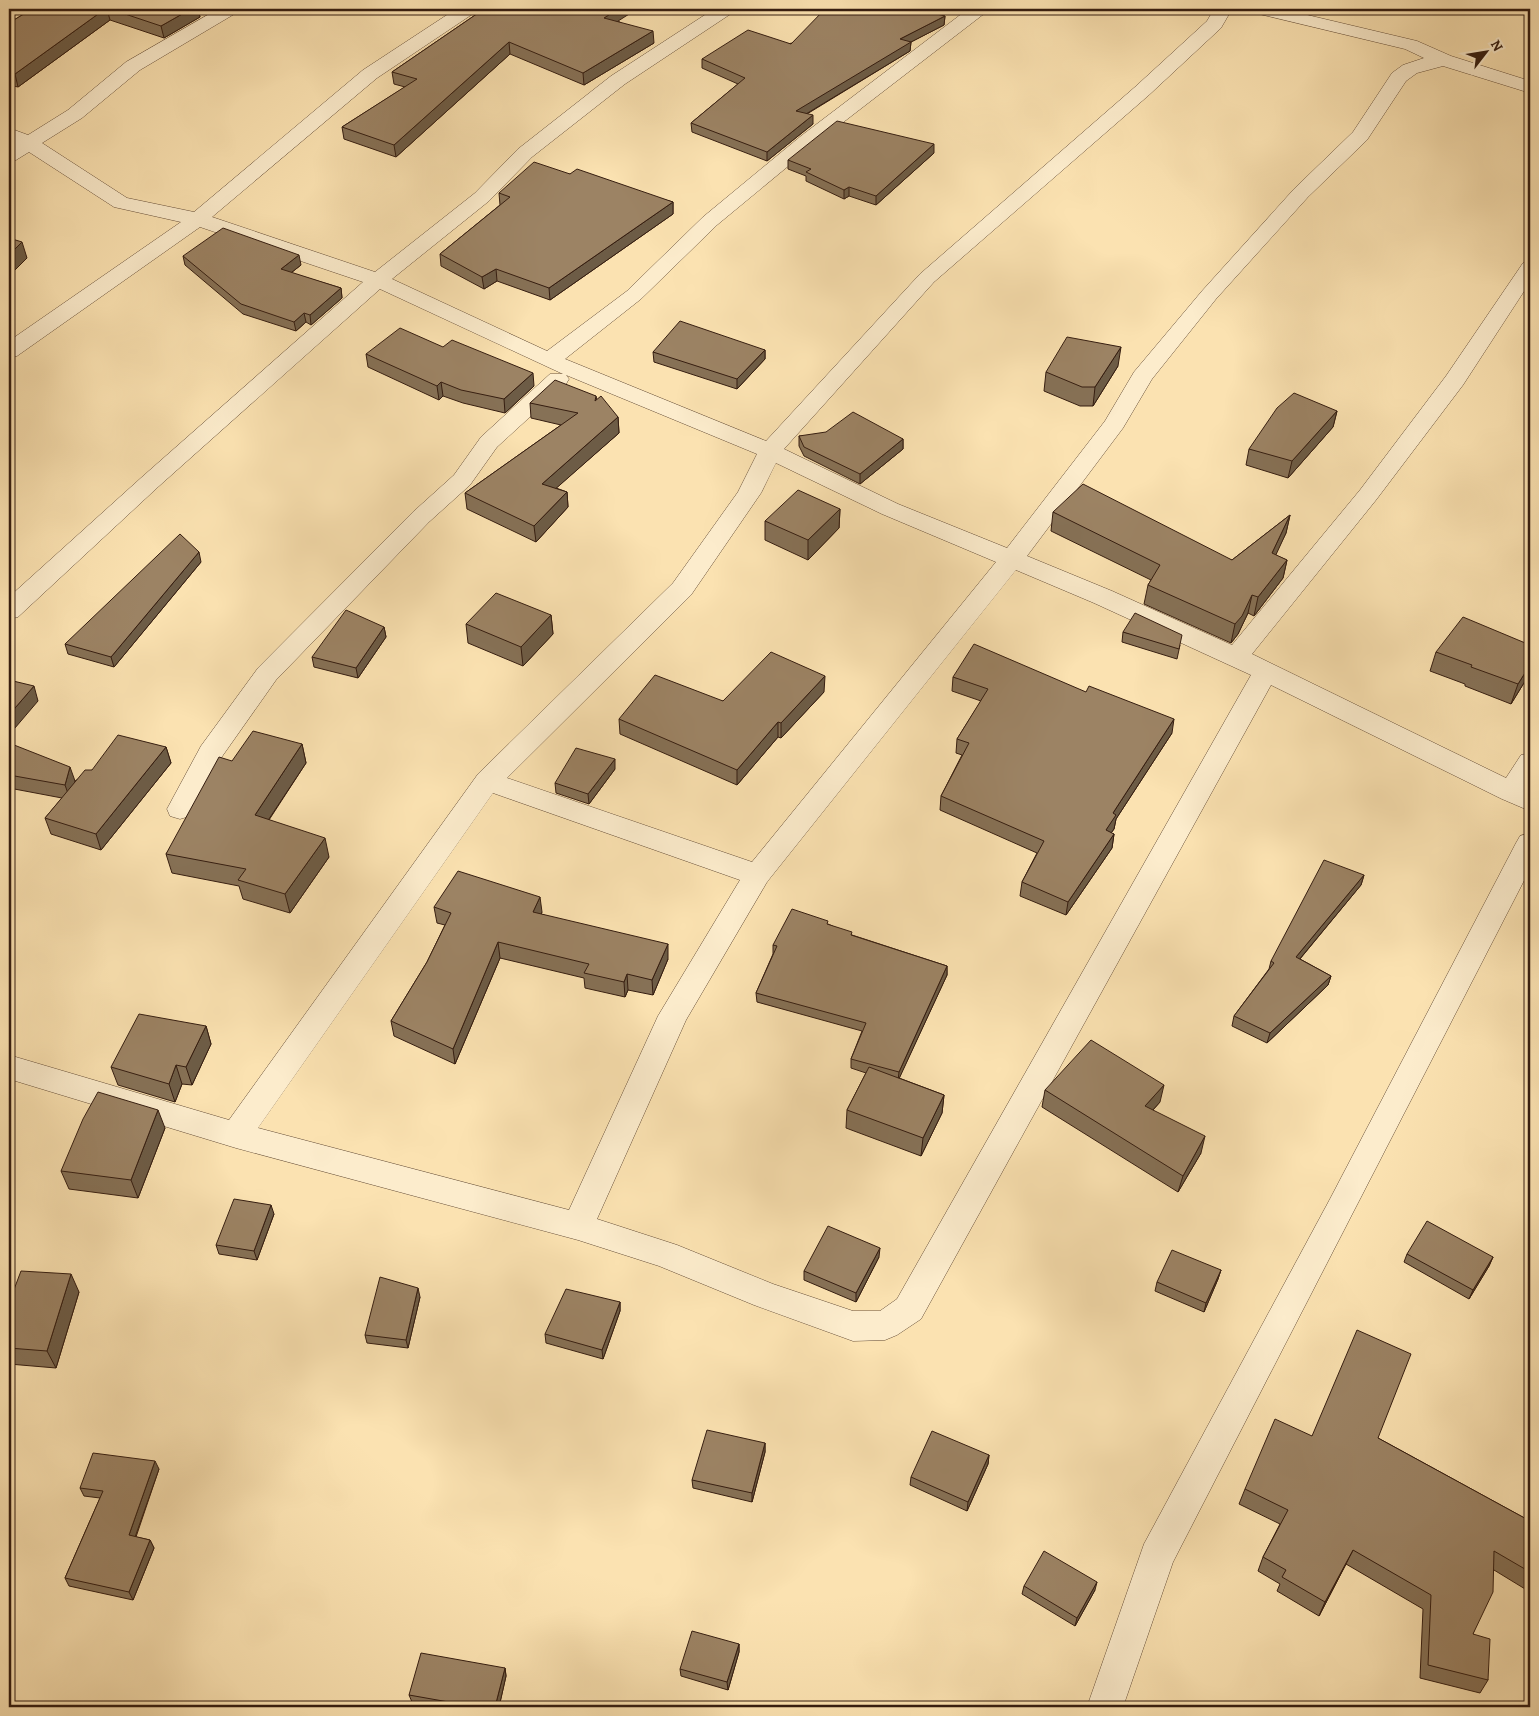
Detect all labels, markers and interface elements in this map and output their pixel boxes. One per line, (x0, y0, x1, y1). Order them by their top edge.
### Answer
north arrow (1462, 28, 1512, 78)
text: N (1486, 36, 1507, 55)

